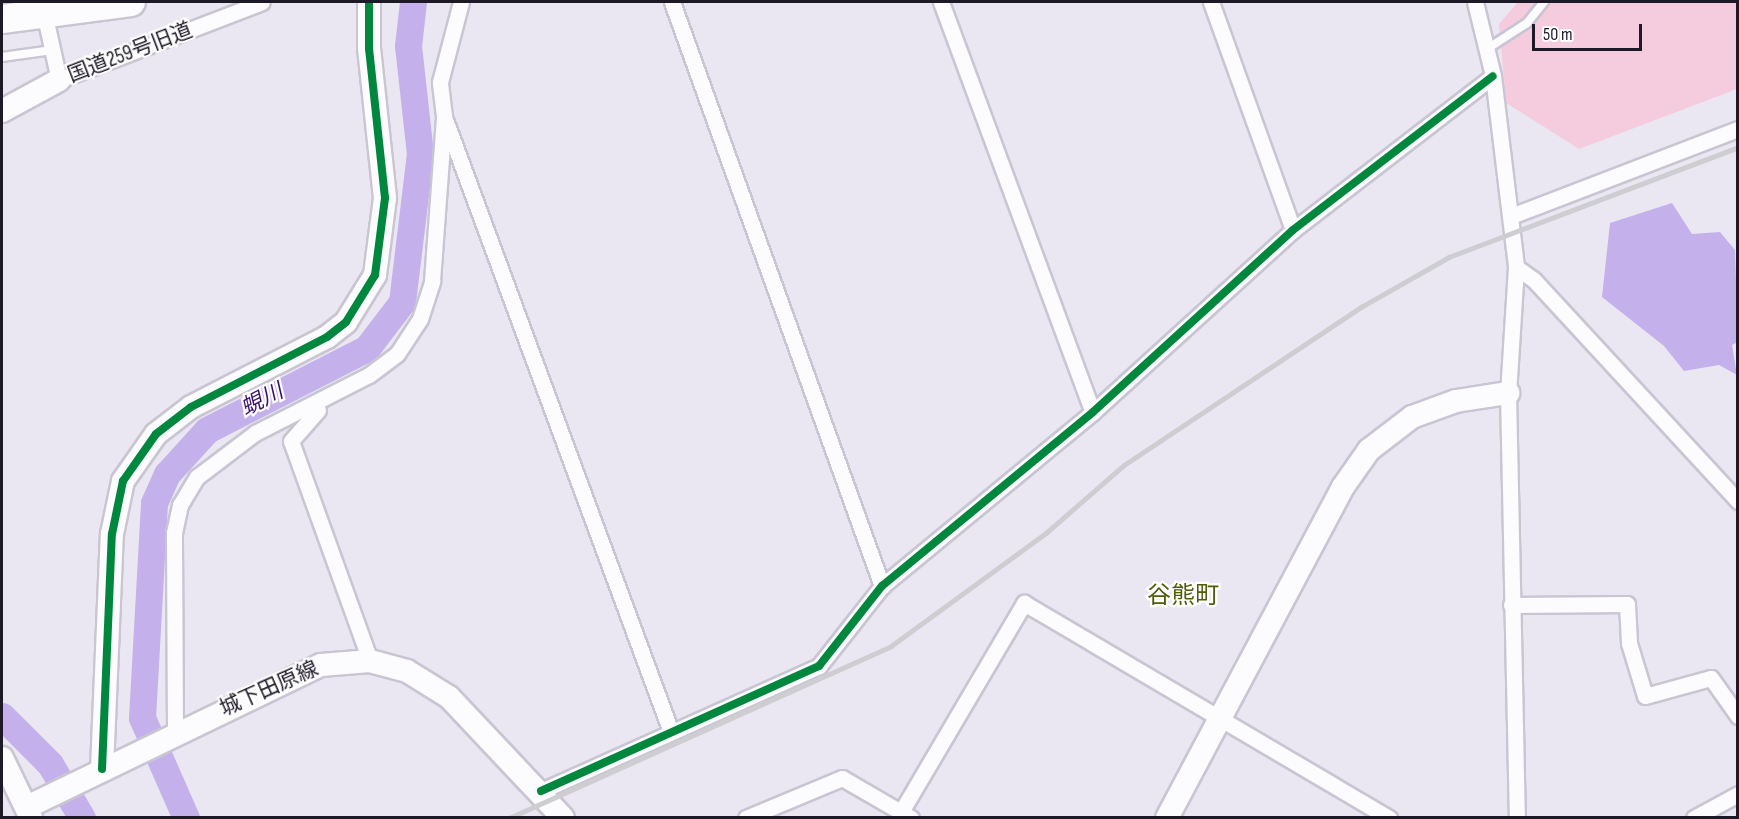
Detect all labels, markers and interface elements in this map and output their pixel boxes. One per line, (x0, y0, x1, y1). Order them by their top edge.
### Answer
scale bar (1535, 12, 1644, 50)
street label: 国道259号旧道 (64, 18, 196, 88)
text: 50 m (1543, 24, 1573, 45)
water label: 蜆川 (236, 378, 288, 422)
district label: 谷熊町 (1147, 582, 1219, 610)
street label: 城下田原線 (216, 656, 322, 722)

